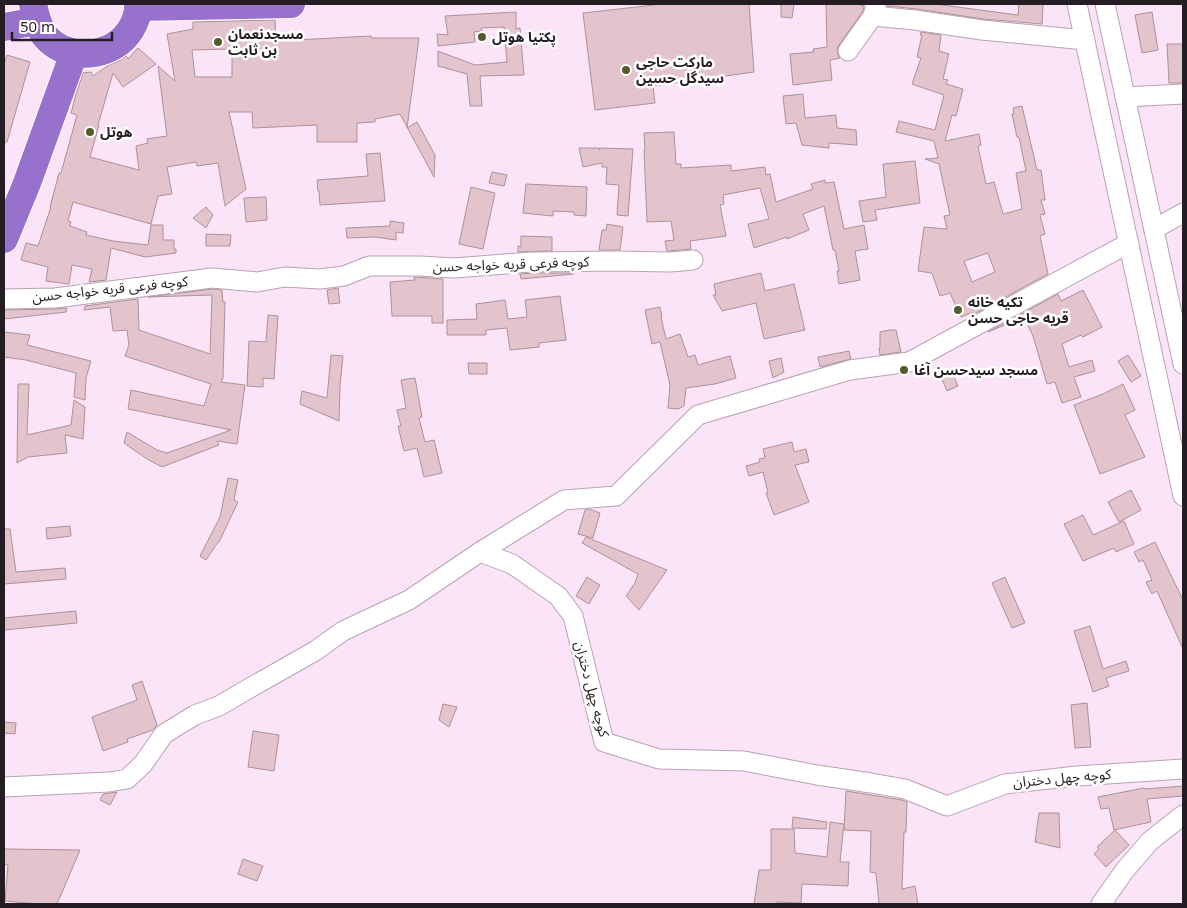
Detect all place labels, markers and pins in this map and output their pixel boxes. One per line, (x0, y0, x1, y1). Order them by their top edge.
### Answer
place label: مسجدنعمان بن ثابت (228, 20, 303, 65)
place label: پکتیا هوتل (492, 23, 556, 52)
marker: پکتیا هوتل (476, 31, 488, 43)
marker: مسجدنعمان بن ثابت (212, 36, 224, 48)
place label: مارکت حاجی سیدگل حسین (636, 48, 724, 93)
marker: مارکت حاجی سیدگل حسین (620, 64, 632, 76)
place label: هوتل (100, 118, 132, 147)
marker: هوتل (84, 126, 96, 138)
place label: تکیه خانه قریه حاجی حسن (968, 288, 1069, 333)
marker: تکیه خانه قریه حاجی حسن (952, 304, 964, 316)
place label: مسجد سیدحسن آغا (914, 356, 1038, 385)
marker: مسجد سیدحسن آغا (898, 364, 910, 376)

